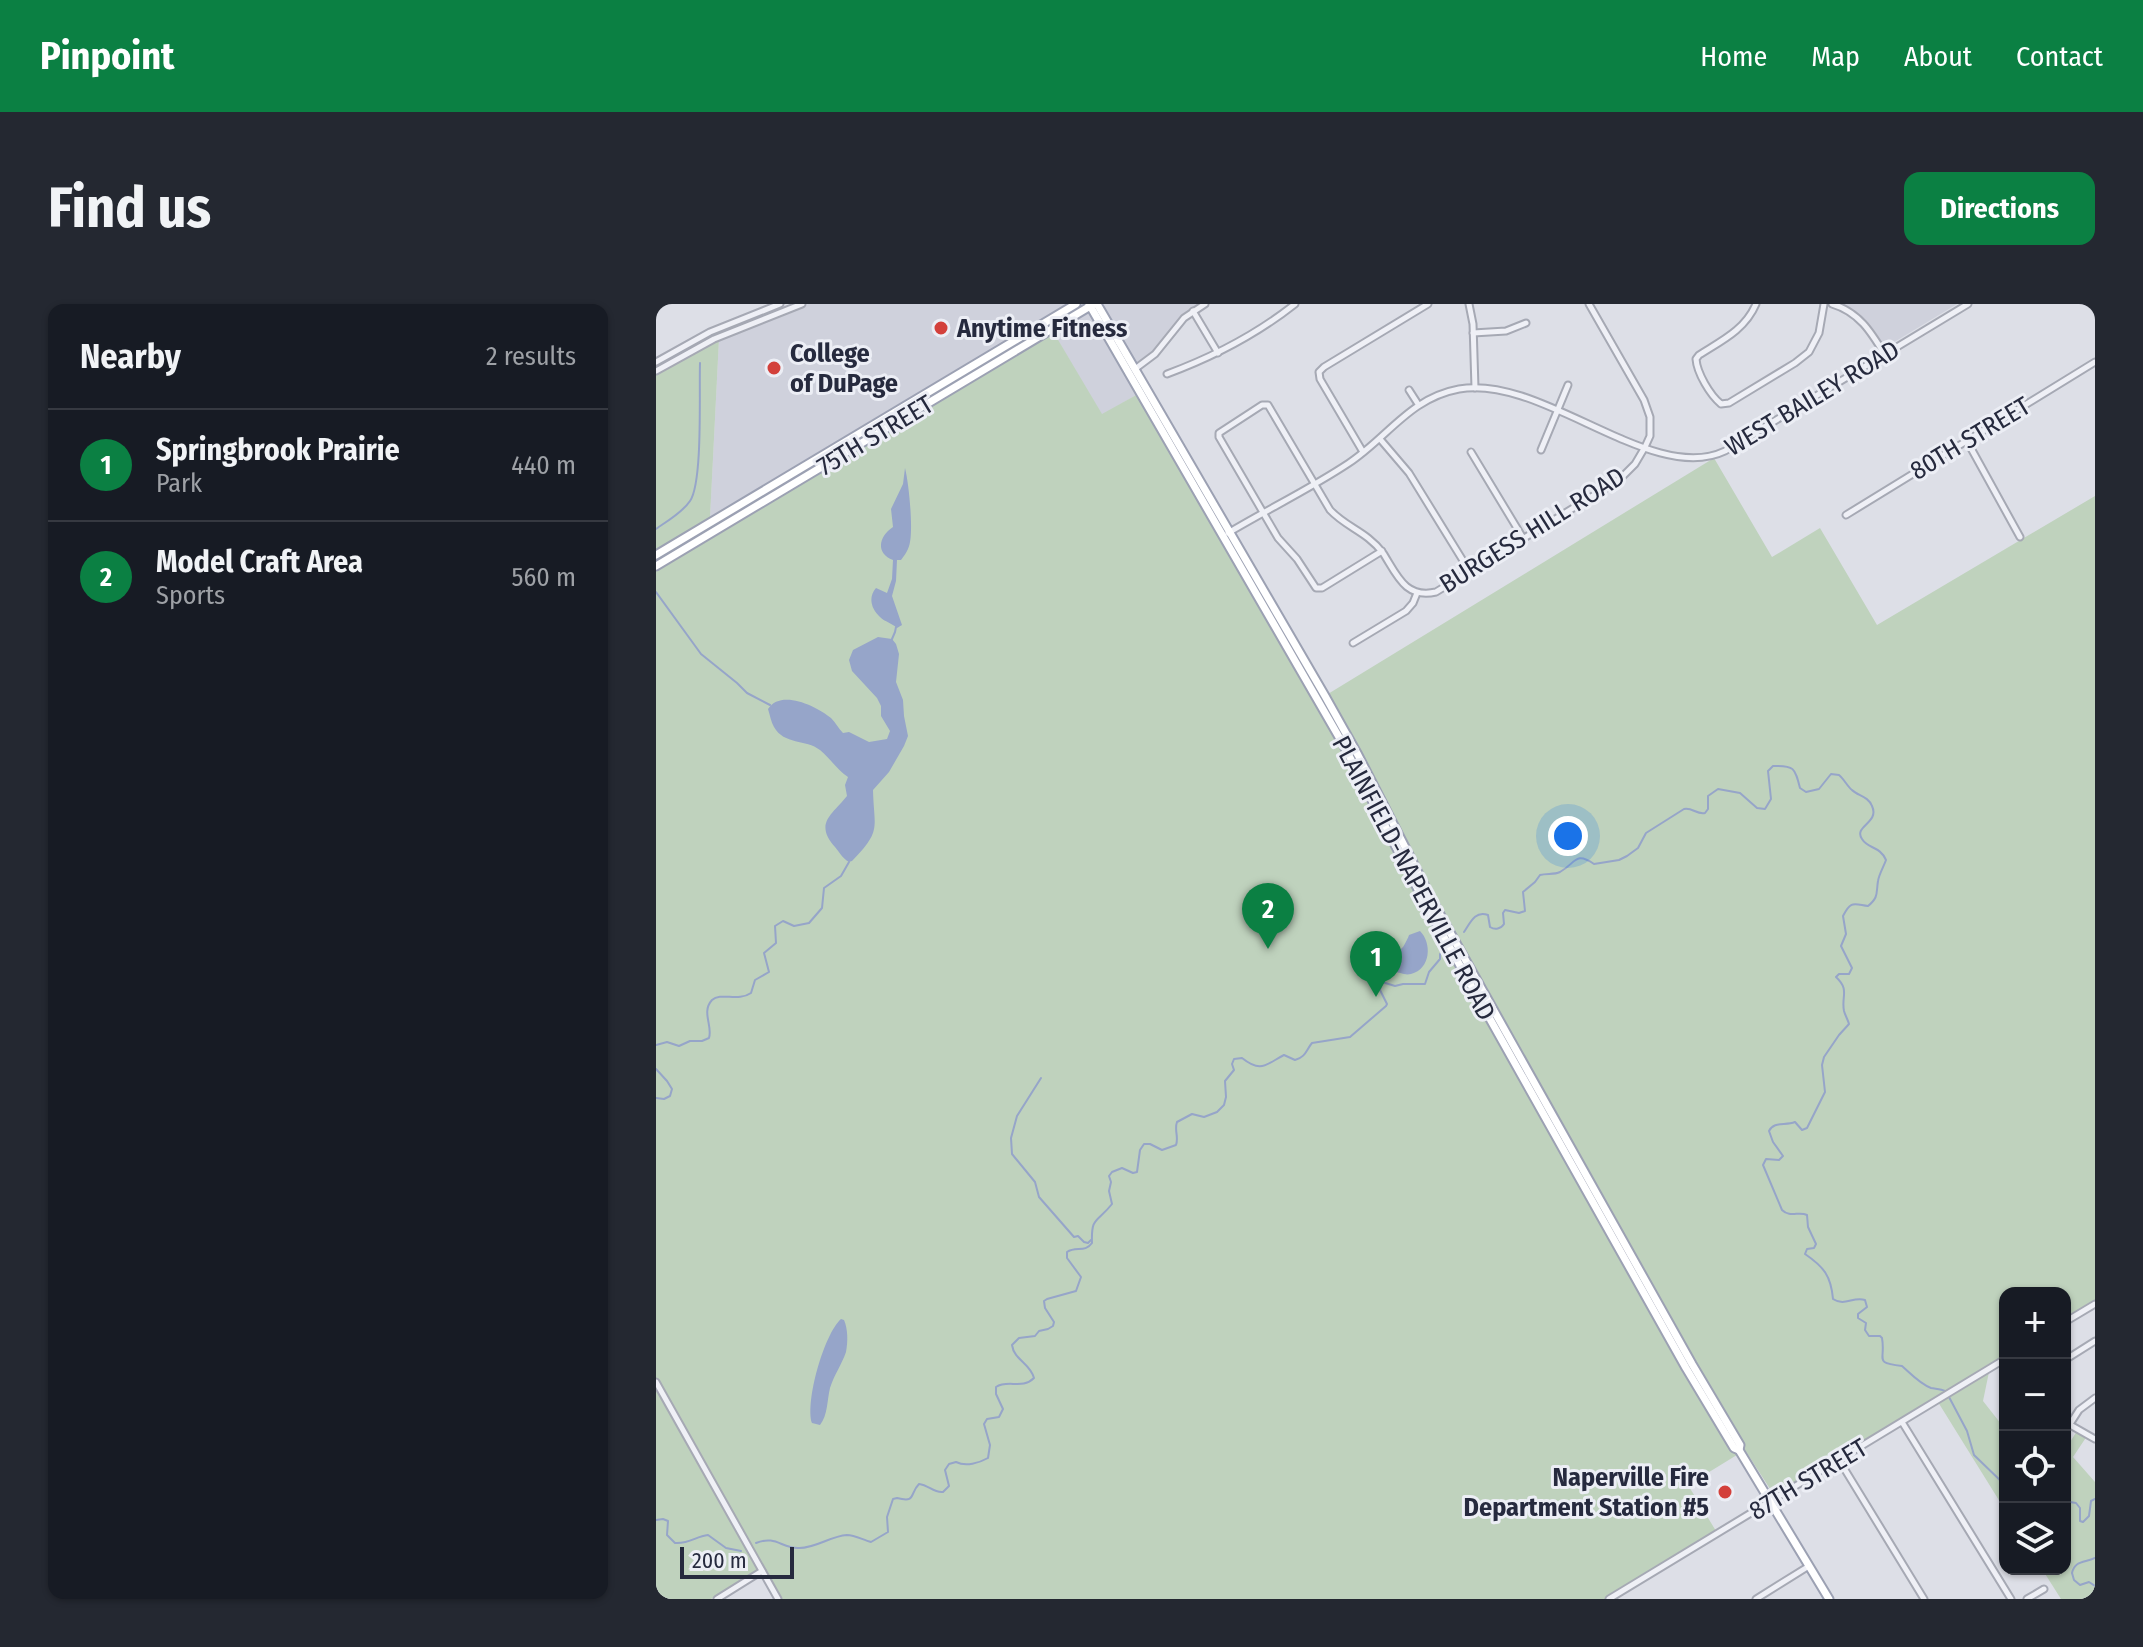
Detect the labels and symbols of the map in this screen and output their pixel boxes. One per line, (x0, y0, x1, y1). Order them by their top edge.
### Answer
place label: Anytime Fitness (956, 313, 1127, 344)
marker: Anytime Fitness (932, 319, 950, 337)
street label: WEST BAILEY ROAD (1719, 334, 1905, 463)
place label: College of DuPage (790, 338, 898, 399)
marker: College of DuPage (765, 359, 783, 377)
street label: 75TH STREET (812, 389, 939, 482)
street label: 80TH STREET (1905, 390, 2036, 486)
street label: BURGESS HILL ROAD (1434, 461, 1631, 600)
street label: PLAINFIELD-NAPERVILLE ROAD (1325, 731, 1502, 1026)
your location (1548, 816, 1588, 856)
pin: 2 (1242, 883, 1294, 949)
pin: 1 (1350, 931, 1402, 997)
street label: 87TH STREET (1744, 1432, 1873, 1527)
place label: Naperville Fire Department Station #5 (1464, 1462, 1709, 1523)
marker: Naperville Fire Department Station #5 (1716, 1483, 1734, 1501)
scale bar (680, 1543, 794, 1579)

